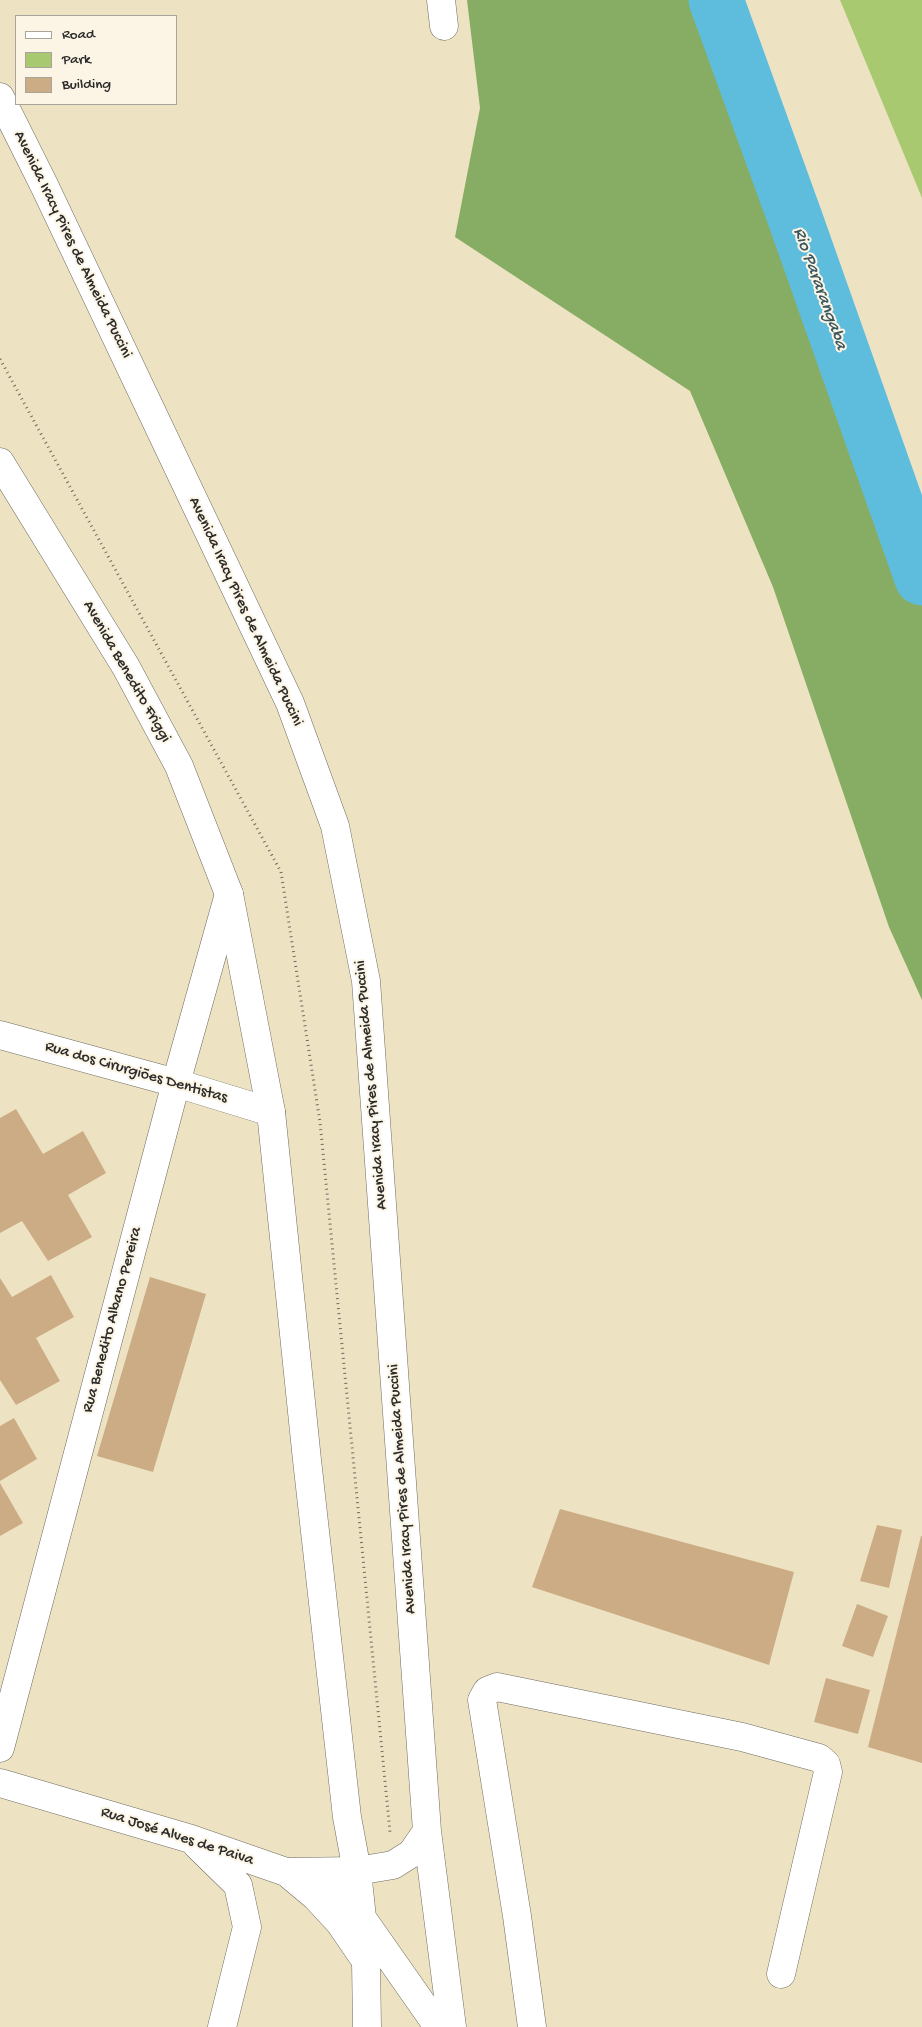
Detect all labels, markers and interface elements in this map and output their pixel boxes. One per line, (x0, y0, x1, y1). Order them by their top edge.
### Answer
legend (15, 15, 178, 105)
text: Road (62, 26, 95, 44)
text: Park (62, 51, 91, 69)
text: Building (62, 76, 111, 94)
street label: Avenida Iracy Pires de Almeida Puccini (8, 128, 136, 362)
water label: Rio Pararangaba (787, 225, 851, 353)
street label: Avenida Iracy Pires de Almeida Puccini (183, 494, 307, 730)
street label: Avenida Benedito Friggi (78, 598, 174, 746)
street label: Avenida Iracy Pires de Almeida Puccini (352, 959, 392, 1211)
street label: Rua dos Cirurgiões Dentistas (42, 1038, 230, 1108)
street label: Rua Benedito Albano Pereira (79, 1225, 147, 1415)
street label: Avenida Iracy Pires de Almeida Puccini (385, 1363, 421, 1615)
street label: Rua José Alves de Paiva (98, 1803, 256, 1871)

